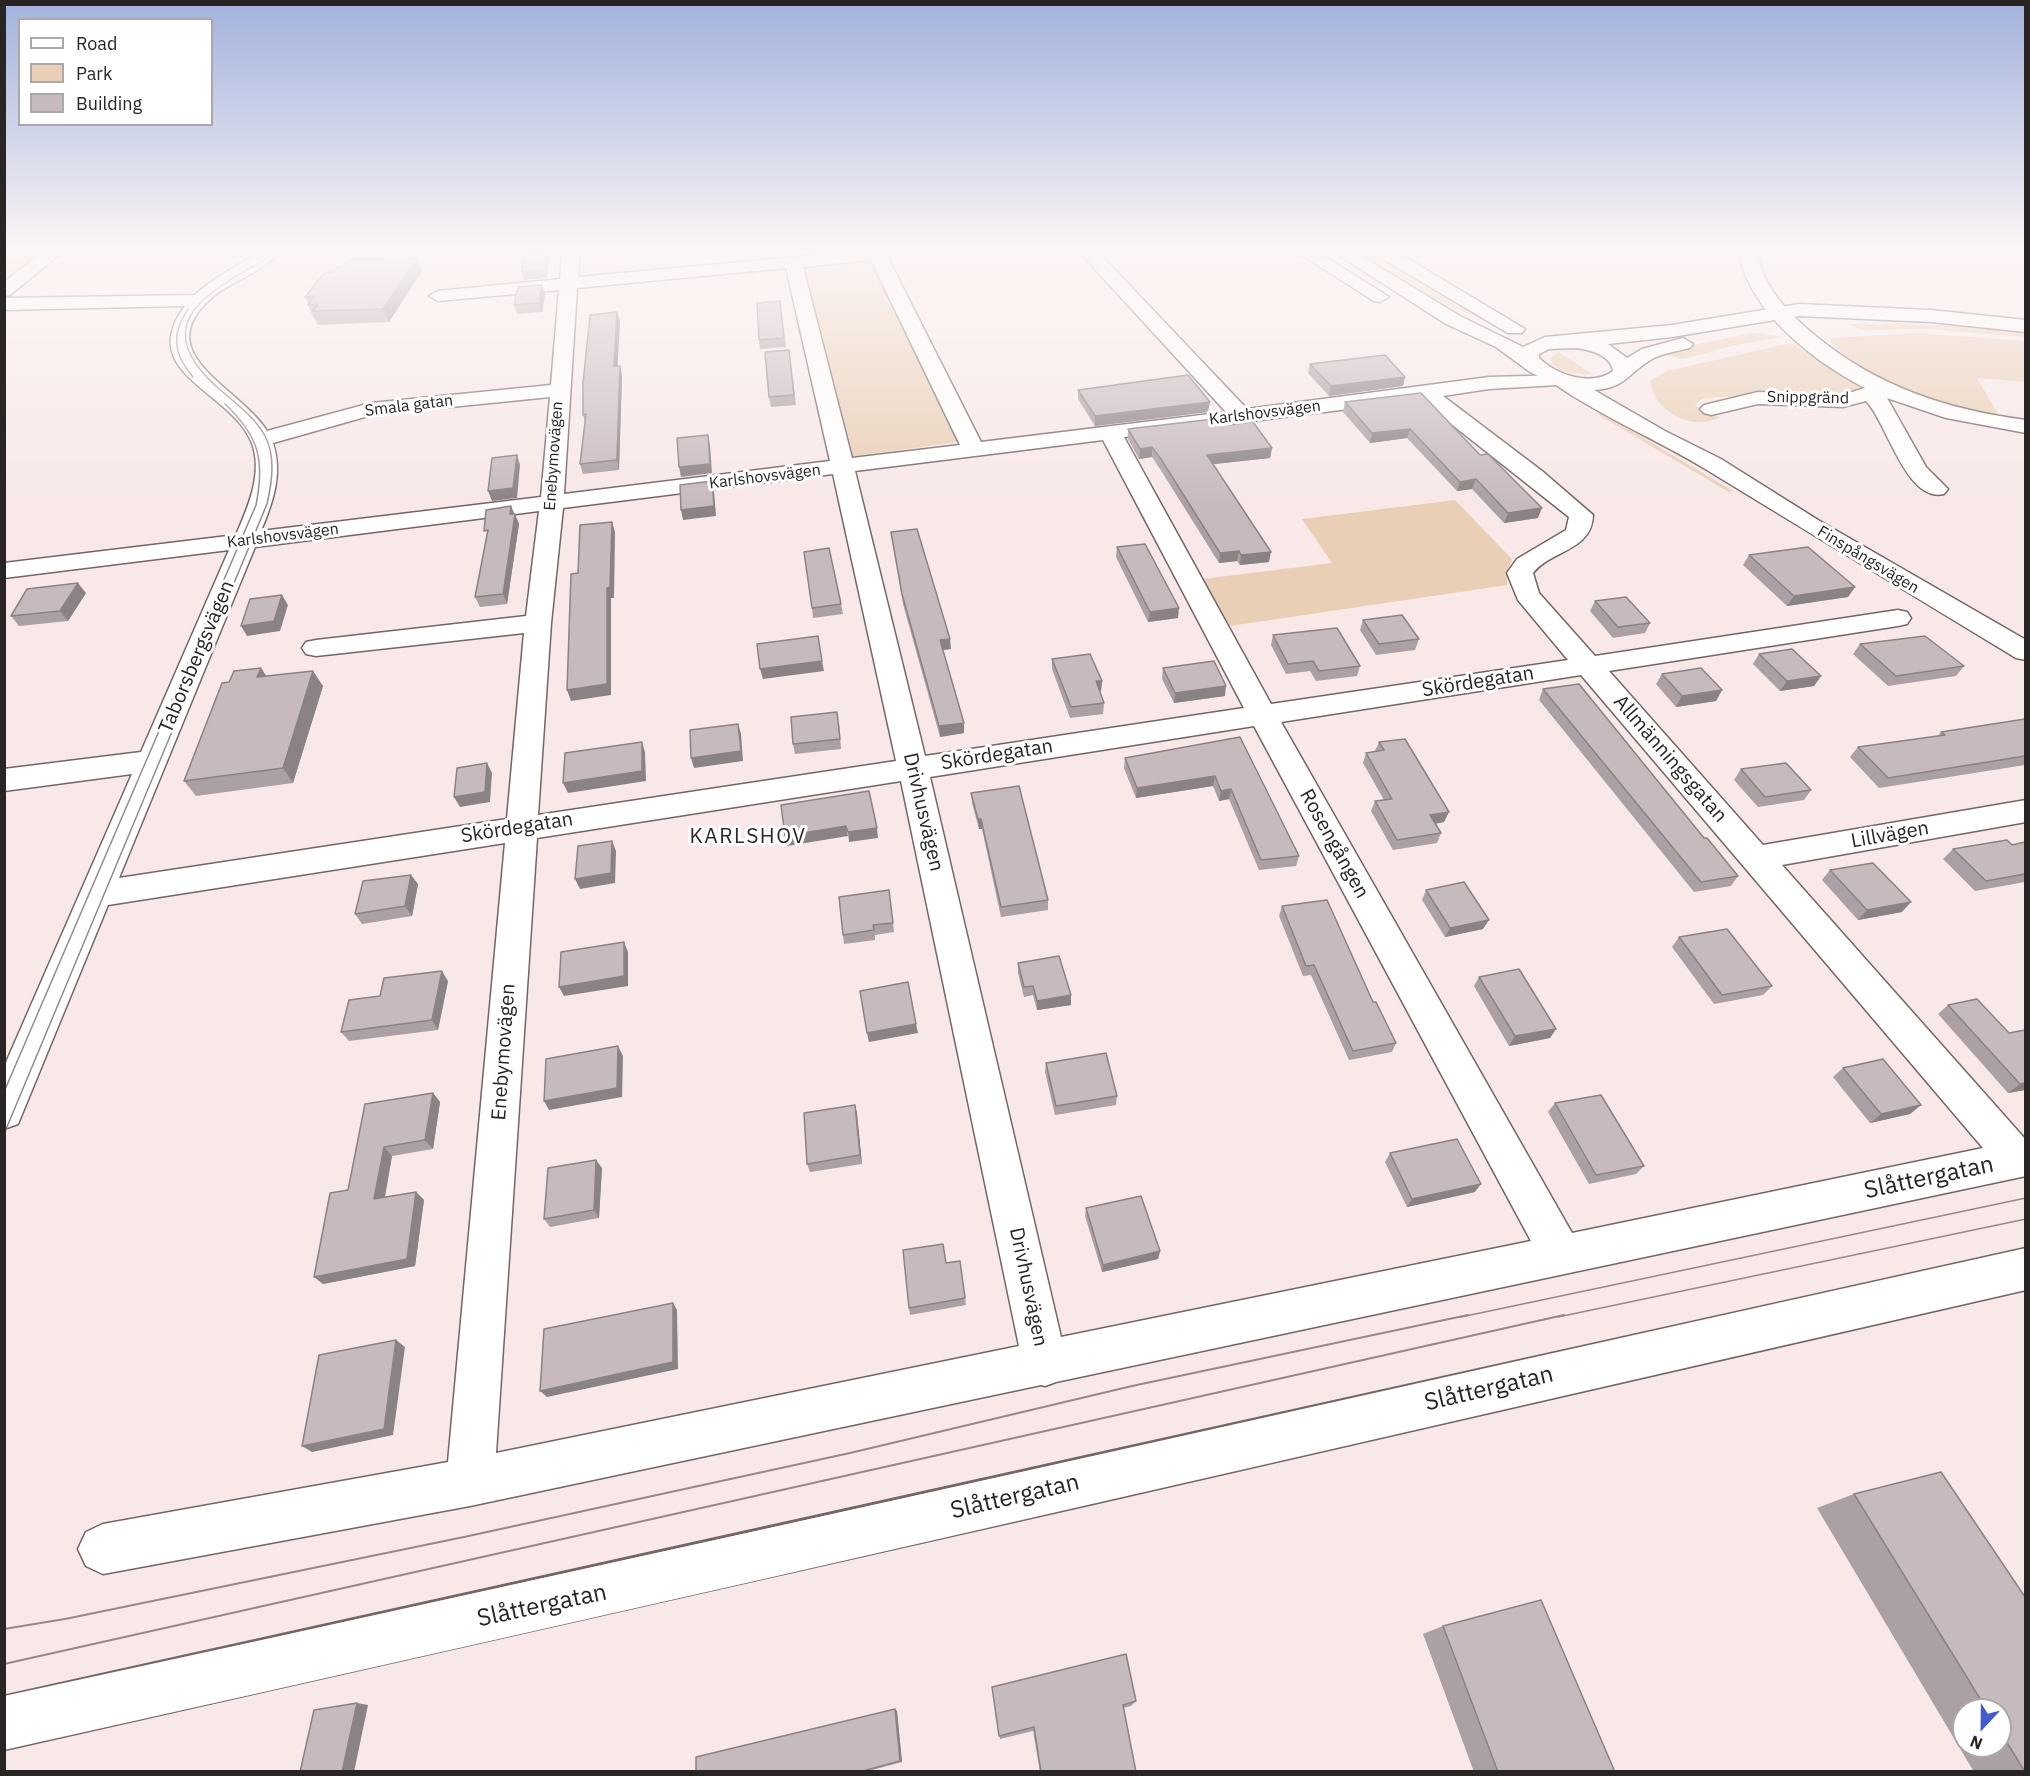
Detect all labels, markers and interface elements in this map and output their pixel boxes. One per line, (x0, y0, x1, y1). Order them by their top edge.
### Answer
legend (18, 18, 213, 126)
text: Road (76, 32, 117, 55)
text: Park (76, 62, 112, 85)
text: Building (76, 92, 142, 115)
street label: Snippgränd (1767, 388, 1849, 408)
street label: Smala gatan (364, 391, 454, 421)
street label: Karlshovsvägen (1208, 397, 1322, 429)
street label: Enebymovägen (541, 401, 567, 511)
street label: Karlshovsvägen (708, 461, 822, 493)
street label: Karlshovsvägen (226, 520, 340, 552)
street label: Finspångsvägen (1814, 522, 1922, 598)
street label: Taborsbergsvägen (154, 577, 240, 737)
street label: Skördegatan (1420, 661, 1536, 703)
street label: Allmänningsgatan (1608, 690, 1732, 828)
street label: Skördegatan (939, 734, 1055, 776)
street label: Drivhusvägen (898, 750, 948, 874)
street label: Rosengången (1294, 785, 1374, 903)
street label: Skördegatan (459, 807, 575, 849)
street label: Lillvägen (1849, 816, 1931, 854)
district label: KARLSHOV (689, 824, 807, 850)
street label: Enebymovägen (487, 983, 521, 1121)
street label: Slåttergatan (1862, 1150, 1996, 1206)
street label: Drivhusvägen (1004, 1225, 1052, 1349)
street label: Slåttergatan (1422, 1360, 1556, 1418)
street label: Slåttergatan (948, 1468, 1082, 1526)
street label: Slåttergatan (475, 1578, 609, 1634)
north arrow (1952, 1698, 2012, 1758)
text: N (1967, 1731, 1985, 1754)

